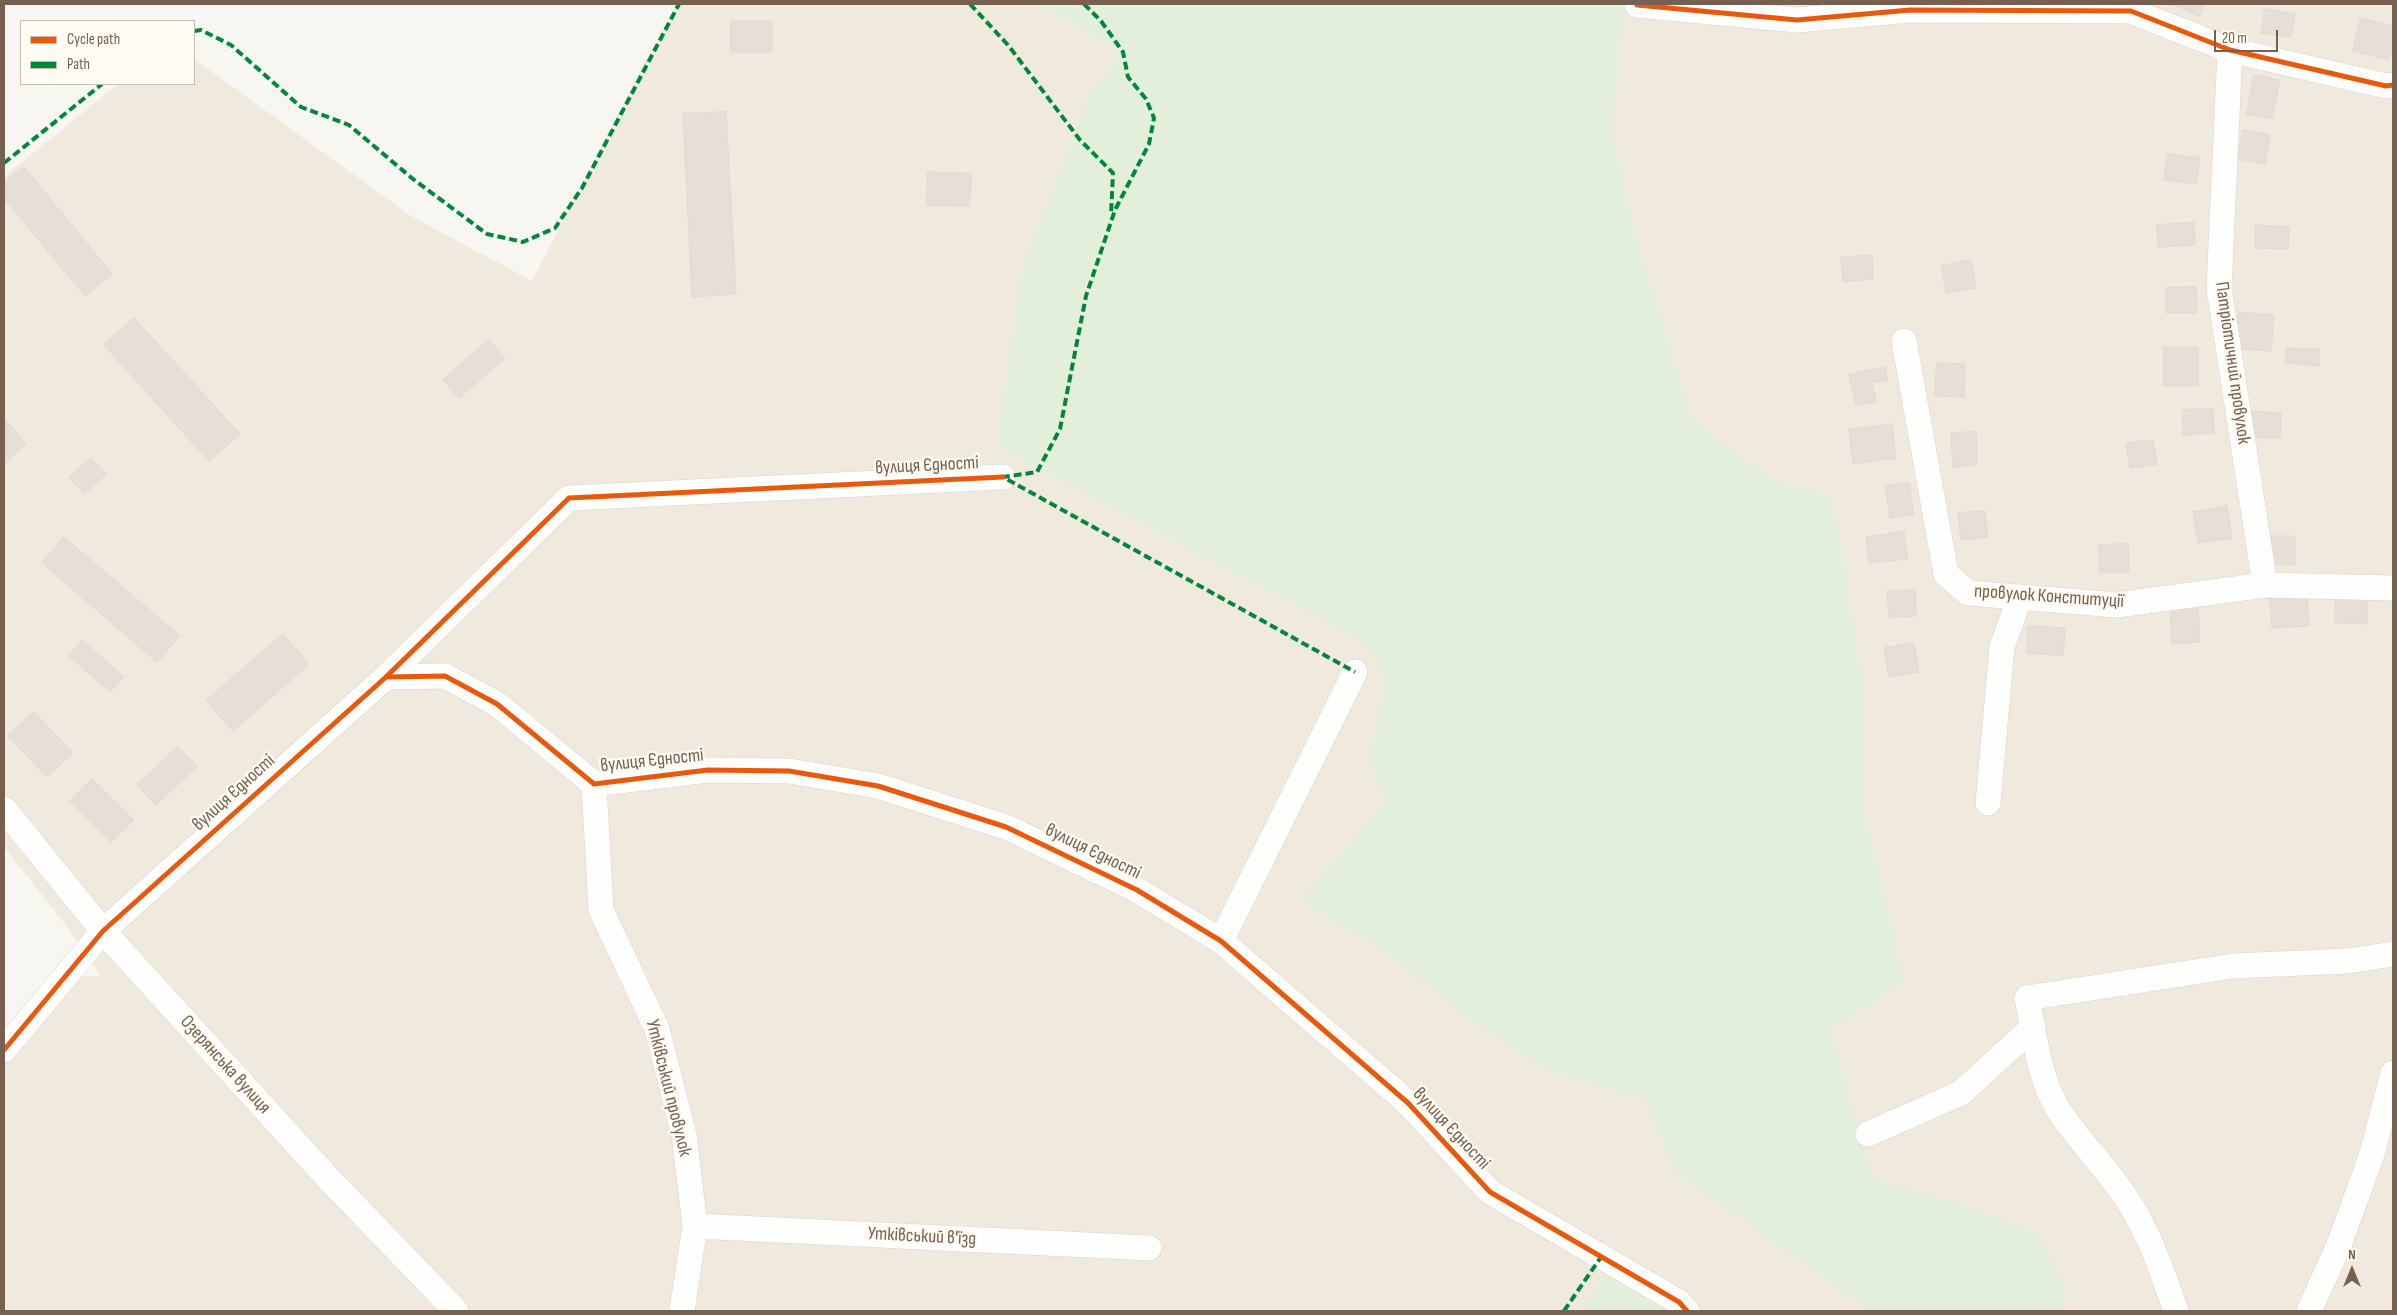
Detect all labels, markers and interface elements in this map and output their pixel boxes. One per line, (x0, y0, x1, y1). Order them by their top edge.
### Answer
legend (20, 20, 195, 85)
scale bar (2217, 20, 2281, 52)
text: 20 m (2222, 29, 2247, 48)
text: Cycle path (67, 30, 120, 49)
text: Path (67, 55, 90, 74)
street label: Патріотичний провулок (2209, 280, 2255, 446)
street label: вулиця Єдності (875, 452, 979, 480)
street label: провулок Конституції (1973, 580, 2125, 614)
street label: вулиця Єдності (599, 744, 705, 778)
street label: вулиця Єдності (188, 750, 280, 836)
street label: вулиця Єдності (1041, 819, 1145, 885)
street label: Озерянська вулиця (175, 1011, 275, 1119)
street label: Утківський провулок (640, 1017, 696, 1159)
street label: вулиця Єдності (1407, 1083, 1495, 1175)
street label: Утківський в'їзд (867, 1223, 977, 1251)
north arrow (2327, 1245, 2377, 1295)
text: N (2348, 1246, 2356, 1263)

